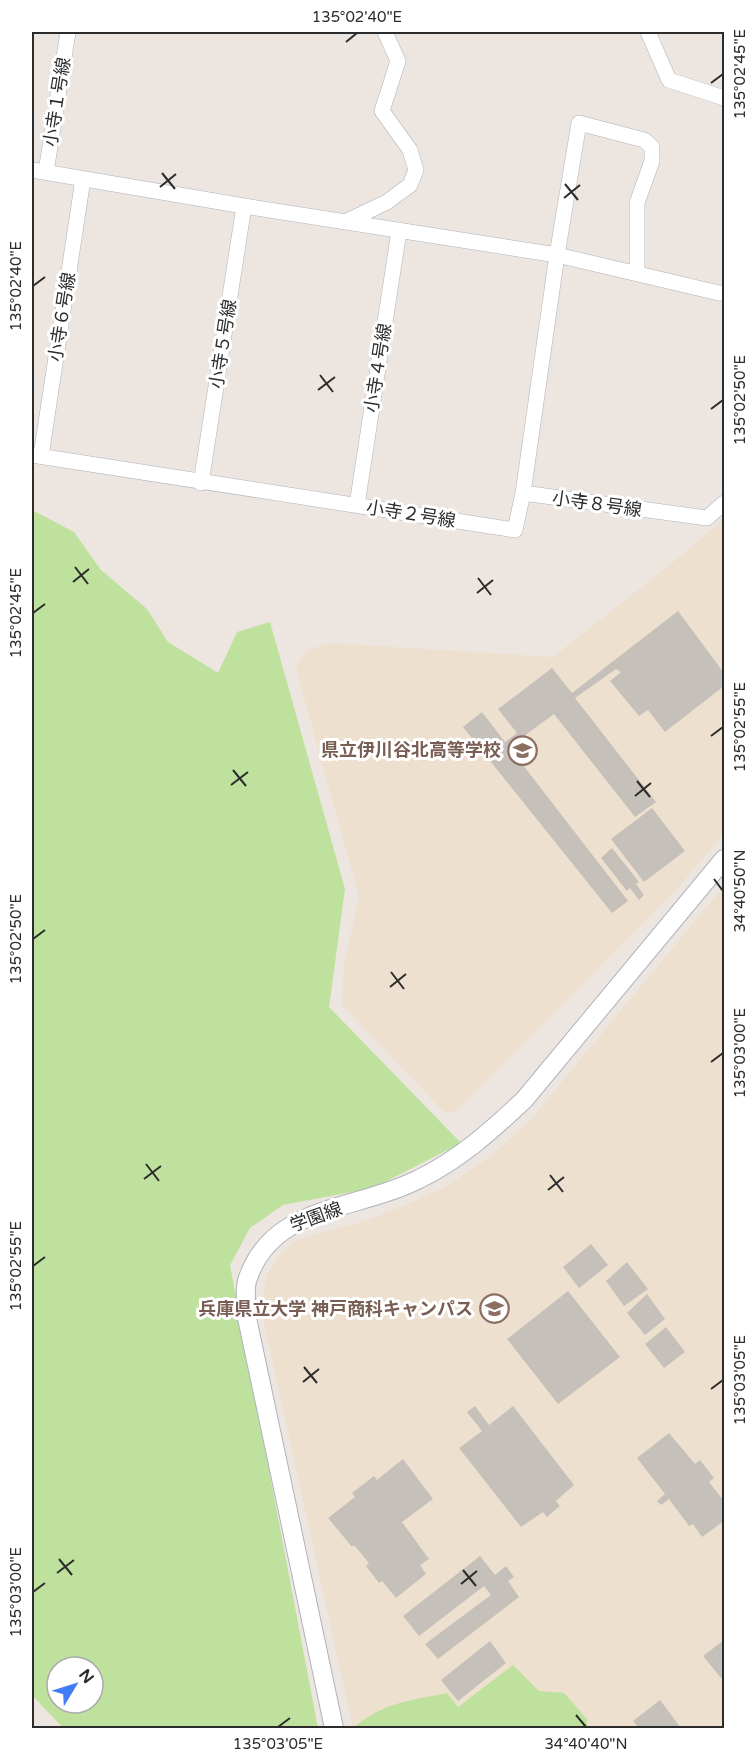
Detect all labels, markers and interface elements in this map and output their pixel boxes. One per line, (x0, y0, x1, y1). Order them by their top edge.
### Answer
text: 135°02'40"E (312, 8, 402, 26)
text: 135°02'45"E (731, 29, 749, 119)
street label: 小寺１号線 (39, 56, 75, 148)
text: 135°02'40"E (7, 241, 25, 331)
street label: 小寺６号線 (44, 271, 80, 363)
street label: 小寺５号線 (205, 298, 241, 390)
street label: 小寺４号線 (360, 322, 396, 414)
text: 135°02'50"E (731, 355, 749, 445)
street label: 小寺８号線 (551, 487, 643, 521)
street label: 小寺２号線 (365, 496, 457, 532)
text: 135°02'45"E (7, 568, 25, 658)
text: 135°02'55"E (731, 682, 749, 772)
school or university icon: 県立伊川谷北高等学校 (506, 734, 538, 766)
place label: 県立伊川谷北高等学校 (321, 739, 501, 761)
text: 34°40'50"N (731, 849, 749, 933)
text: 135°02'50"E (7, 894, 25, 984)
text: 135°03'00"E (731, 1008, 749, 1098)
street label: 学園線 (287, 1197, 345, 1237)
text: 135°02'55"E (7, 1221, 25, 1311)
school or university icon: 兵庫県立大学 神戸商科キャンパス (478, 1293, 510, 1325)
place label: 兵庫県立大学 神戸商科キャンパス (198, 1298, 473, 1320)
text: 135°03'05"E (731, 1335, 749, 1425)
text: 135°03'00"E (7, 1547, 25, 1637)
north arrow (45, 1655, 105, 1715)
text: N (74, 1665, 98, 1688)
text: 135°03'05"E (233, 1735, 323, 1753)
text: 34°40'40"N (544, 1735, 628, 1753)

